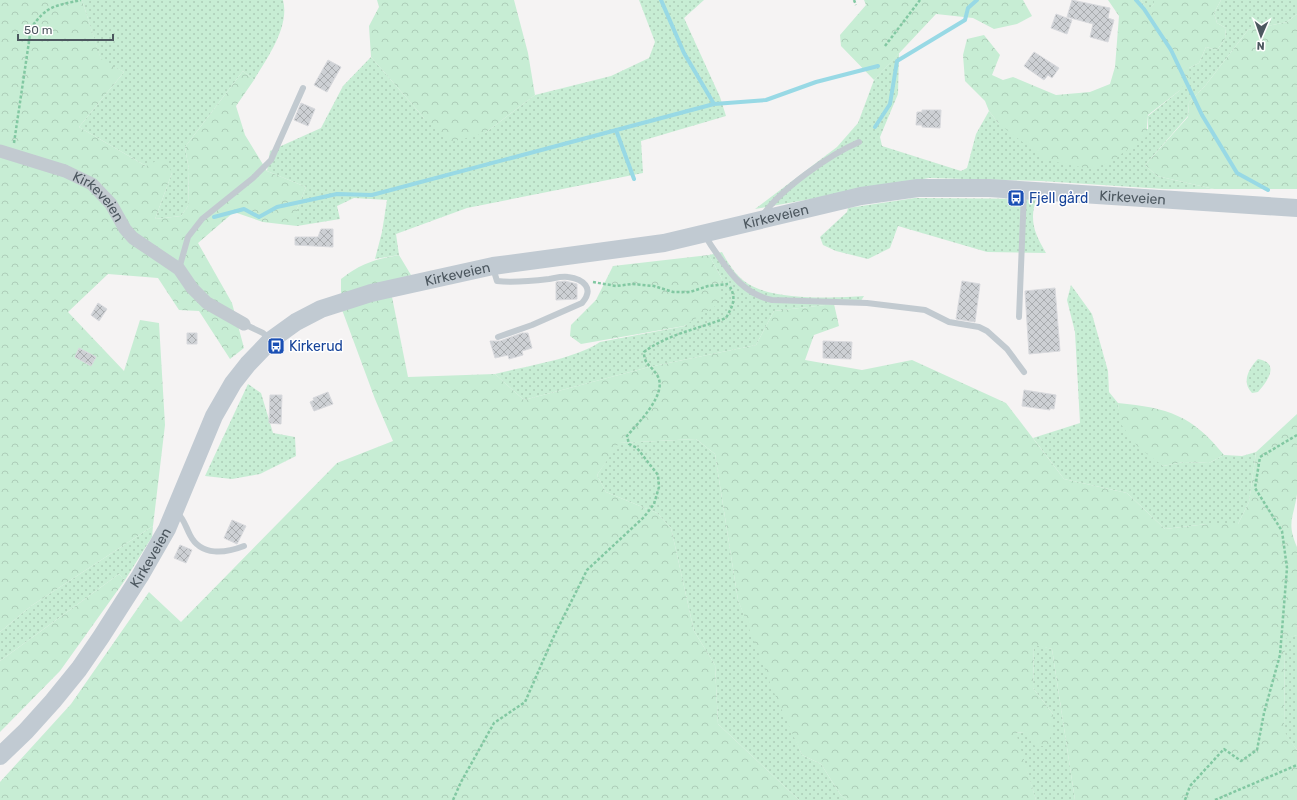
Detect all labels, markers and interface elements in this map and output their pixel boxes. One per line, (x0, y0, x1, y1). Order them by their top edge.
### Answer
scale bar (18, 16, 113, 42)
north arrow (1241, 16, 1281, 56)
text: 50 m (24, 23, 52, 37)
text: N (1256, 39, 1265, 52)
street label: Kirkeveien (70, 168, 128, 225)
street label: Kirkeveien (1099, 187, 1166, 208)
bus stop icon: Fjell gård (1006, 188, 1026, 208)
place label: Fjell gård (1029, 190, 1088, 207)
street label: Kirkeveien (741, 200, 810, 232)
street label: Kirkeveien (423, 258, 492, 289)
bus stop icon: Kirkerud (266, 336, 286, 356)
place label: Kirkerud (289, 338, 343, 355)
street label: Kirkeveien (126, 525, 174, 591)

